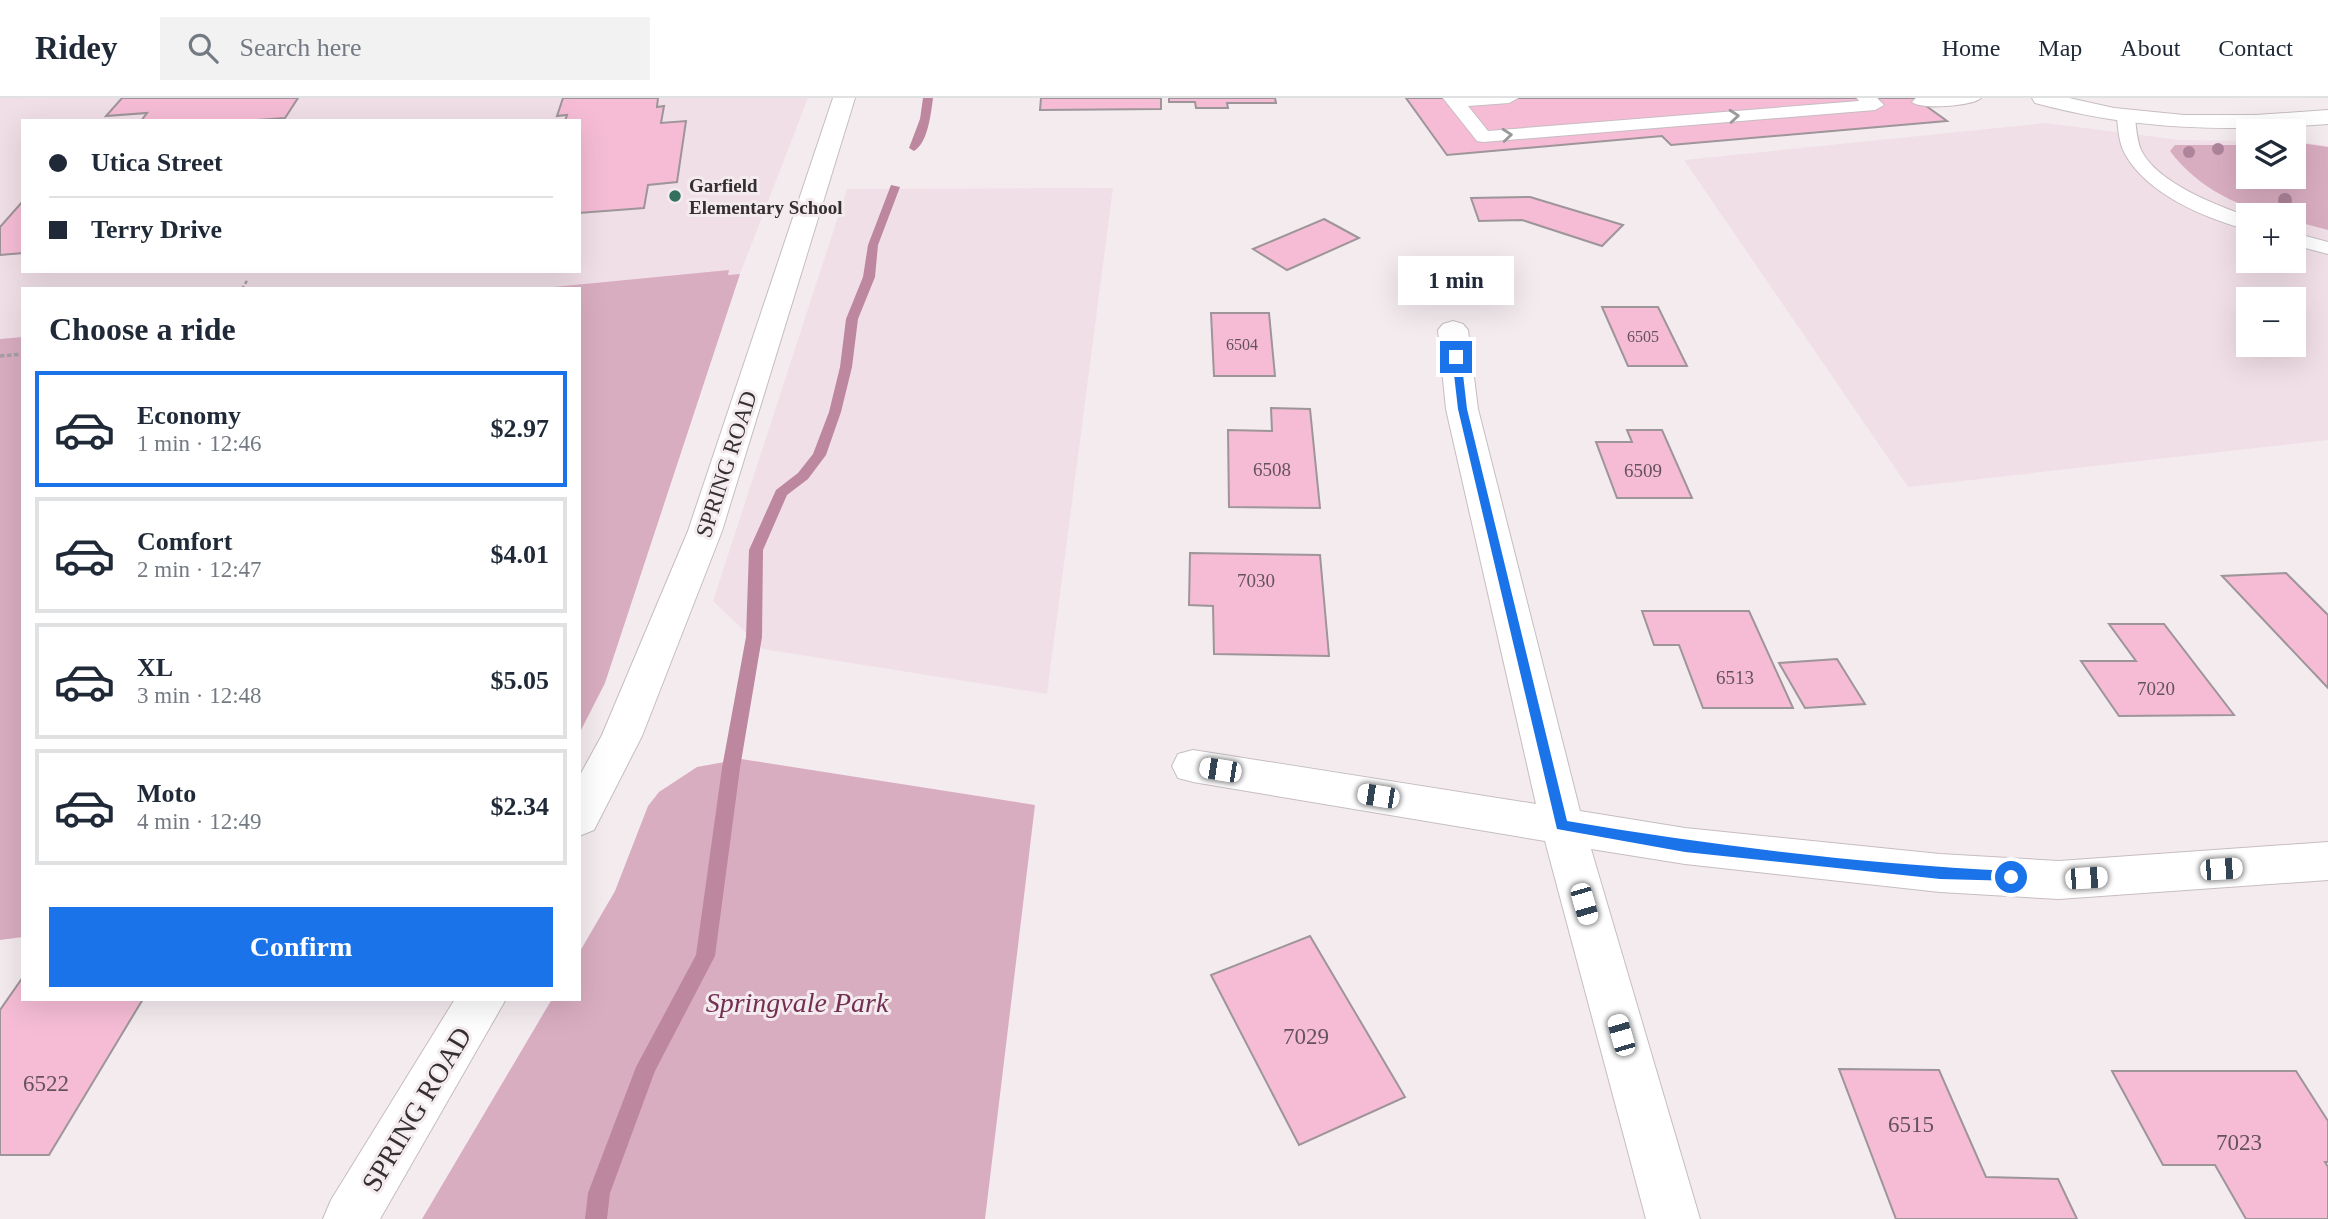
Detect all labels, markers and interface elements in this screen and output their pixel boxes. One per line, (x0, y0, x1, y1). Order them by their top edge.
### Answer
search box (160, 17, 650, 80)
icon: search (184, 29, 222, 67)
text: Ridey (35, 30, 118, 66)
text: Search here (240, 33, 361, 62)
text: Home (1942, 35, 2000, 61)
text: Map (2038, 35, 2082, 61)
text: About (2120, 35, 2180, 61)
text: Contact (2218, 35, 2293, 61)
one-way arrow (1729, 109, 1740, 124)
map controls (2236, 119, 2306, 357)
button: layers (2236, 119, 2306, 189)
one-way arrow (1502, 128, 1513, 143)
text: Utica Street (91, 148, 223, 177)
place label: Garfield Elementary School (689, 175, 843, 218)
marker: Garfield Elementary School (667, 188, 683, 204)
button: + (2236, 203, 2306, 273)
text: Terry Drive (91, 215, 222, 244)
callout: 1 min (1398, 256, 1514, 304)
text: 1 min (1428, 268, 1484, 293)
button: − (2236, 287, 2306, 357)
text: Choose a ride (49, 311, 236, 347)
house number: 6505 (1627, 328, 1659, 345)
house number: 6504 (1226, 336, 1258, 353)
route end (1440, 341, 1472, 373)
street label: SPRING ROAD (691, 388, 762, 541)
icon: car (53, 398, 116, 461)
text: Economy (137, 401, 241, 430)
text: $2.97 (491, 414, 549, 443)
text: 1 min · 12:46 (137, 431, 262, 456)
house number: 6508 (1253, 459, 1291, 480)
house number: 6509 (1624, 460, 1662, 481)
icon: car (53, 524, 116, 587)
text: Comfort (137, 527, 232, 556)
text: $4.01 (491, 540, 549, 569)
text: 2 min · 12:47 (137, 557, 262, 582)
house number: 7030 (1237, 570, 1275, 591)
icon: car (53, 650, 116, 713)
text: XL (137, 653, 173, 682)
text: $5.05 (491, 666, 549, 695)
house number: 6513 (1716, 667, 1754, 688)
house number: 7020 (2137, 678, 2175, 699)
text: 3 min · 12:48 (137, 683, 262, 708)
car (1198, 756, 1243, 784)
icon: car (53, 776, 116, 839)
text: Moto (137, 779, 196, 808)
car (1356, 782, 1401, 810)
text: $2.34 (491, 792, 549, 821)
text: 4 min · 12:49 (137, 809, 262, 834)
car (2200, 857, 2243, 881)
route start (1995, 861, 2027, 893)
car (2065, 866, 2108, 890)
car (1569, 881, 1600, 927)
button: Confirm (49, 907, 553, 987)
park label: Springvale Park (706, 987, 889, 1018)
car (1606, 1012, 1637, 1058)
street label: SPRING ROAD (355, 1022, 478, 1197)
house number: 7029 (1283, 1024, 1329, 1049)
house number: 6522 (23, 1071, 69, 1096)
house number: 6515 (1888, 1112, 1934, 1137)
house number: 7023 (2216, 1130, 2262, 1155)

